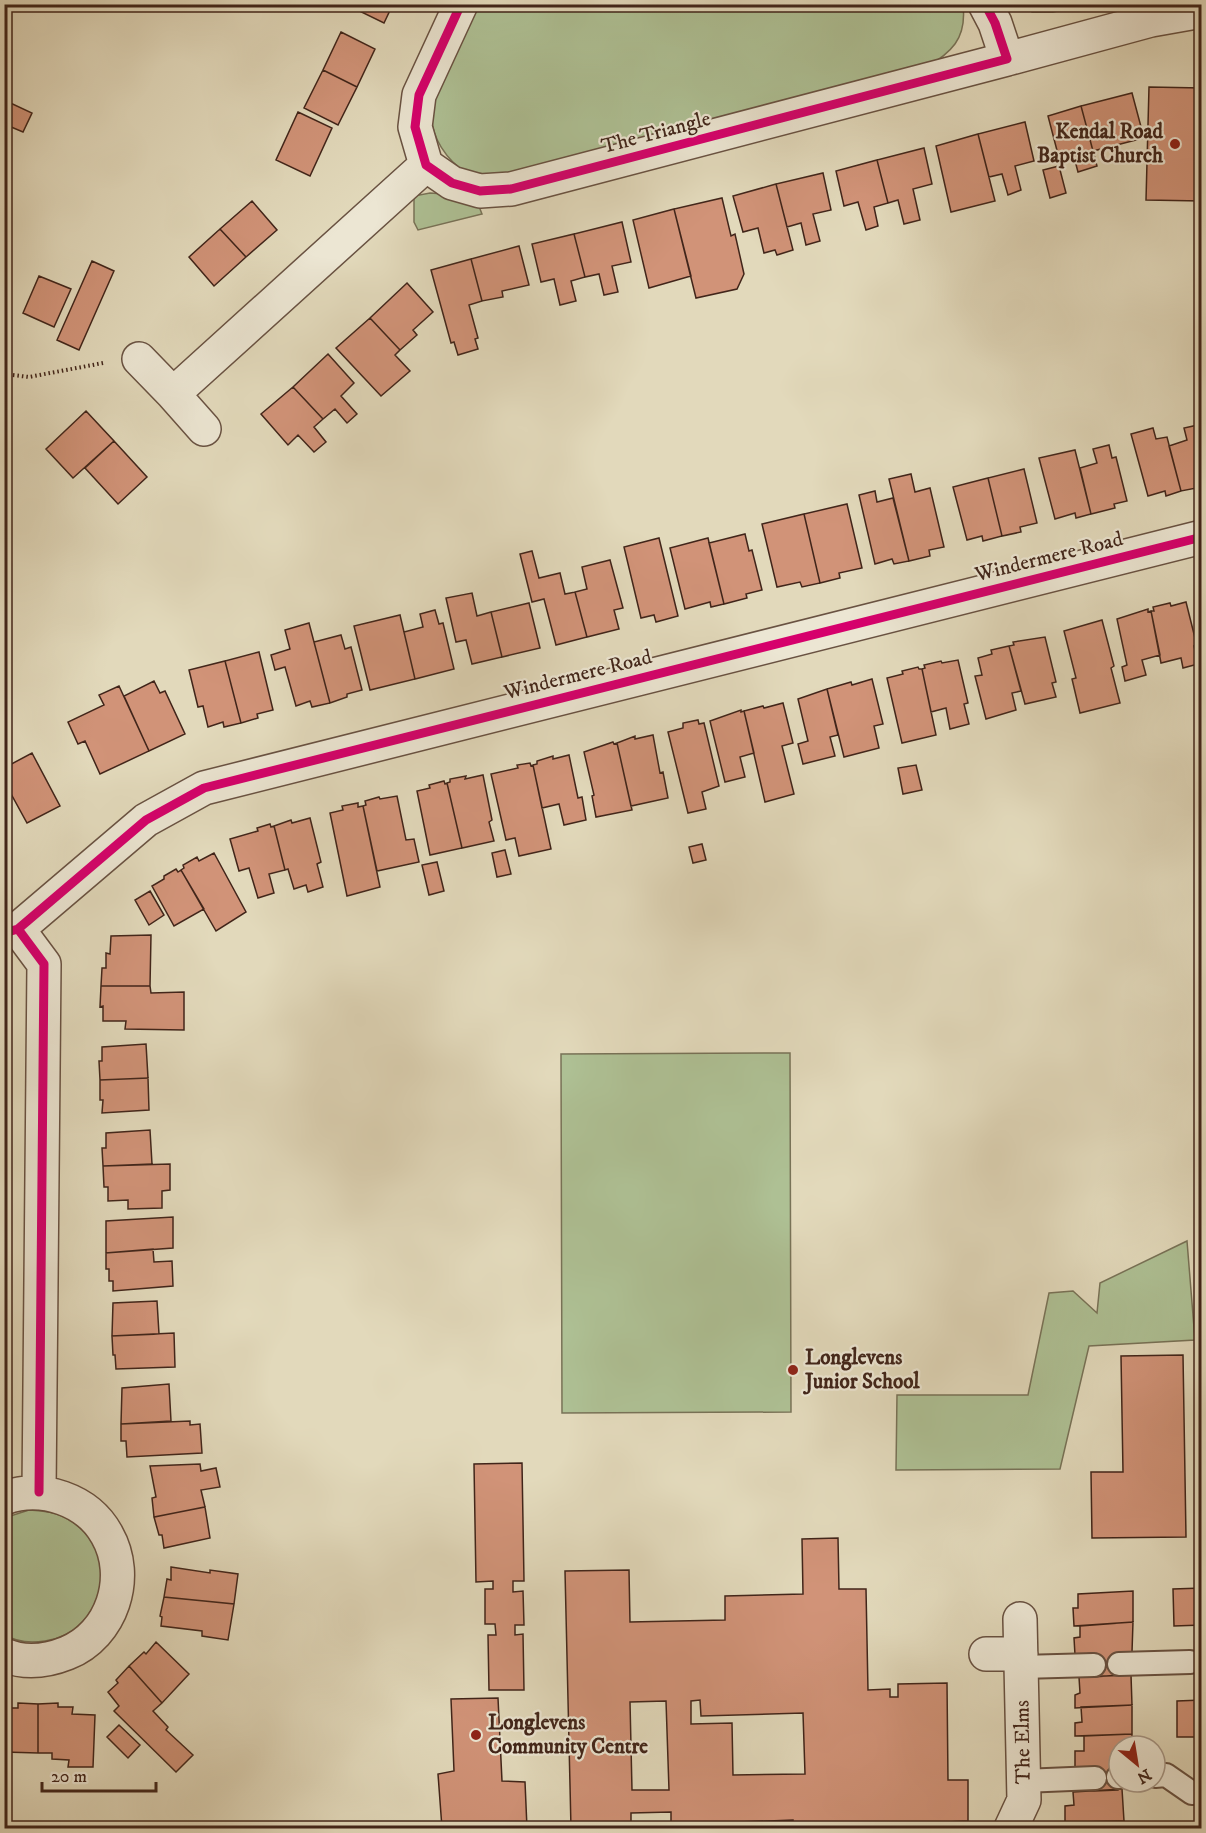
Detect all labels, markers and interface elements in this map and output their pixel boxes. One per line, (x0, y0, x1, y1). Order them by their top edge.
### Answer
street label: The Triangle (599, 106, 714, 160)
place label: Kendal Road Baptist Church (1037, 119, 1164, 169)
marker: Kendal Road Baptist Church (1168, 137, 1182, 151)
street label: Windermere Road (971, 526, 1126, 588)
street label: Windermere Road (500, 644, 655, 706)
place label: Longlevens Junior School (803, 1345, 920, 1395)
marker: Longlevens Junior School (786, 1363, 800, 1377)
street label: The Elms (1009, 1700, 1037, 1784)
place label: Longlevens Community Centre (488, 1710, 648, 1760)
marker: Longlevens Community Centre (469, 1728, 483, 1742)
north arrow (1107, 1734, 1167, 1794)
scale bar (42, 1755, 156, 1793)
text: N (1133, 1764, 1155, 1788)
text: 20 m (51, 1766, 87, 1788)

